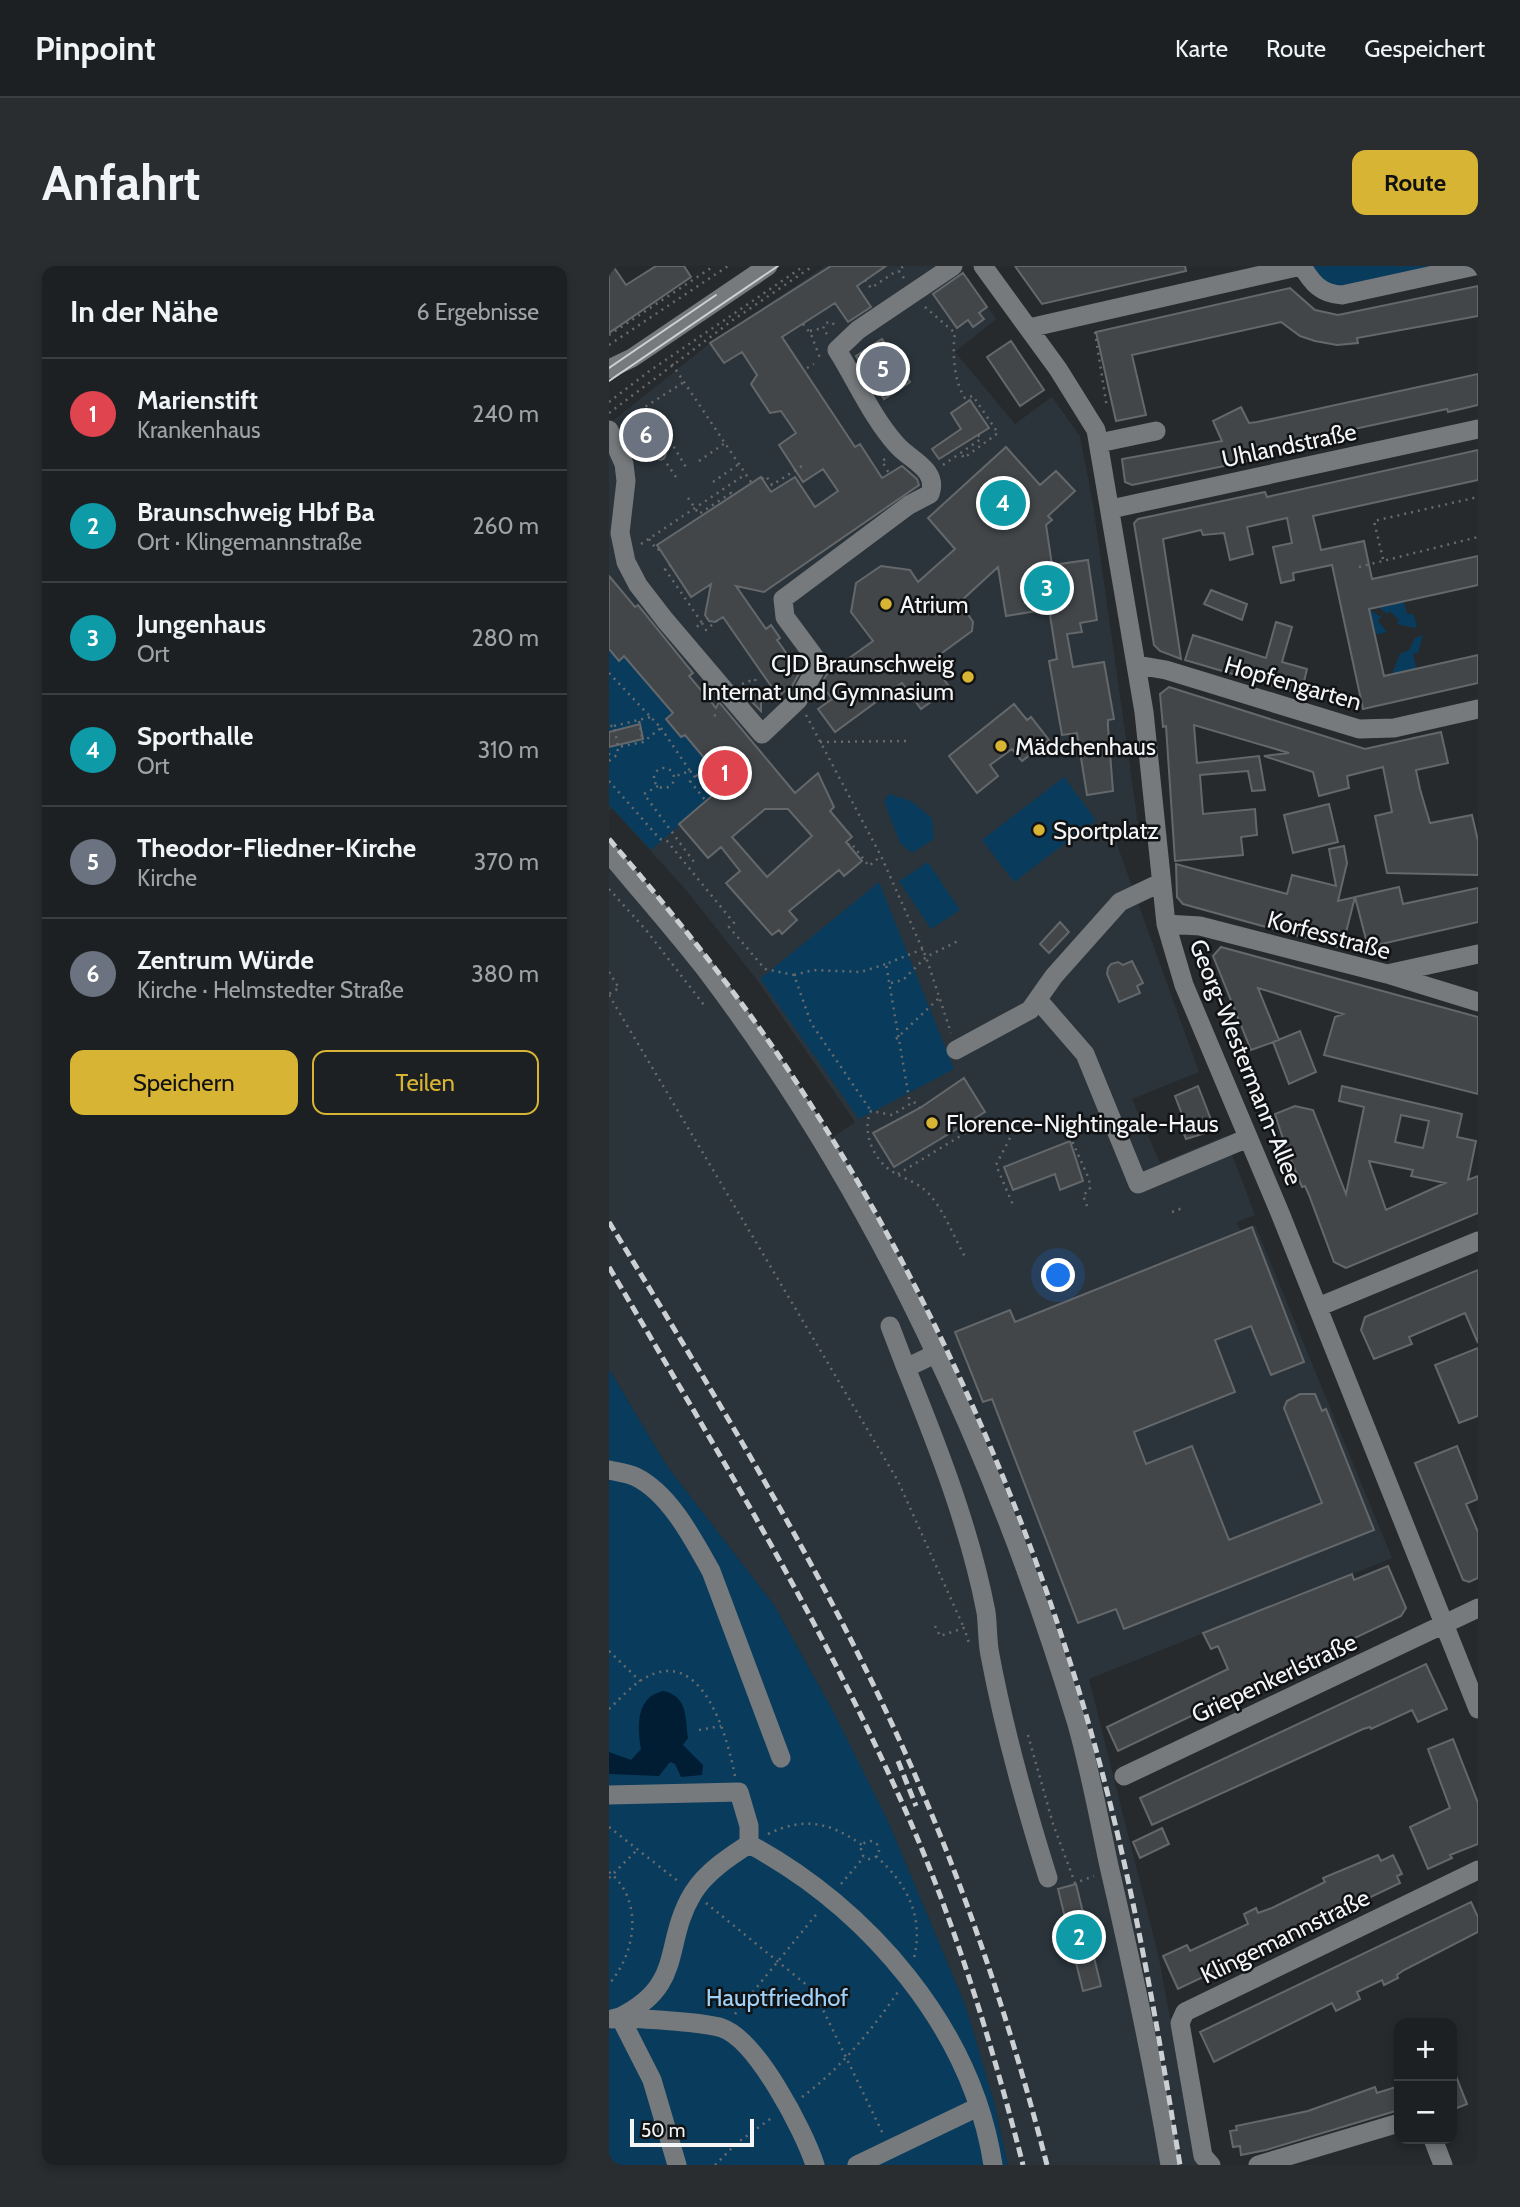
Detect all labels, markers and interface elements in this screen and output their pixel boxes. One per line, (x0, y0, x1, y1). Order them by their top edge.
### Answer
text: Pinpoint (35, 28, 156, 68)
text: Karte (1175, 34, 1228, 63)
text: Route (1266, 34, 1326, 63)
text: Gespeichert (1364, 34, 1485, 63)
button: Route (1352, 150, 1478, 215)
text: Anfahrt (42, 153, 200, 212)
text: In der Nähe (70, 293, 219, 330)
text: 6 Ergebnisse (417, 298, 539, 326)
pin: 5 (860, 343, 906, 395)
text: Marienstift (137, 384, 258, 416)
text: 1 (89, 400, 97, 428)
text: 240 m (472, 400, 539, 428)
pin: 6 (623, 409, 669, 461)
text: Krankenhaus (137, 416, 261, 444)
street label: Uhlandstraße (1219, 417, 1359, 473)
pin: 4 (980, 477, 1026, 529)
text: Braunschweig Hbf Ba (137, 496, 375, 528)
text: 2 (87, 512, 99, 540)
text: 260 m (472, 512, 539, 540)
text: Ort · Klingemannstraße (137, 528, 362, 556)
pin: 3 (1024, 562, 1070, 614)
place label: Atrium (900, 590, 969, 619)
marker: Atrium (878, 596, 894, 612)
text: Jungenhaus (137, 608, 266, 640)
text: 3 (87, 624, 99, 652)
text: 280 m (472, 624, 539, 652)
text: Ort (137, 640, 170, 668)
place label: CJD Braunschweig Internat und Gymnasium (702, 649, 955, 706)
street label: Hopfengarten (1221, 650, 1365, 716)
marker: CJD Braunschweig Internat und Gymnasium (960, 669, 976, 685)
text: Sporthalle (137, 720, 253, 752)
place label: Mädchenhaus (1015, 732, 1156, 761)
text: 4 (86, 736, 100, 764)
text: 310 m (478, 736, 539, 764)
marker: Mädchenhaus (993, 738, 1009, 754)
pin: 1 (702, 747, 748, 799)
text: Ort (137, 752, 170, 780)
place label: Sportplatz (1053, 816, 1159, 845)
marker: Sportplatz (1031, 822, 1047, 838)
text: Theodor-Fliedner-Kirche (137, 832, 416, 864)
text: 5 (87, 848, 99, 876)
text: 370 m (474, 848, 539, 876)
text: Kirche (137, 864, 197, 892)
street label: Korfesstraße (1264, 905, 1394, 965)
street label: Georg-Westermann-Allee (1183, 935, 1309, 1189)
text: Zentrum Würde (137, 944, 314, 976)
text: 6 (87, 960, 99, 988)
text: 380 m (471, 960, 539, 988)
text: Kirche · Helmstedter Straße (137, 976, 404, 1004)
button: Speichern (70, 1050, 298, 1115)
button: Teilen (312, 1050, 539, 1115)
place label: Florence-Nightingale-Haus (946, 1109, 1219, 1138)
marker: Florence-Nightingale-Haus (924, 1115, 940, 1131)
your location (1041, 1258, 1075, 1292)
street label: Griepenkerlstraße (1187, 1627, 1361, 1729)
street label: Klingemannstraße (1196, 1883, 1374, 1989)
pin: 2 (1056, 1911, 1102, 1963)
park label: Hauptfriedhof (706, 1983, 848, 2012)
map controls (1394, 2018, 1457, 2144)
button: + (1394, 2018, 1457, 2081)
button: − (1394, 2081, 1457, 2144)
scale bar (630, 2116, 754, 2148)
text: 50 m (641, 2119, 685, 2142)

